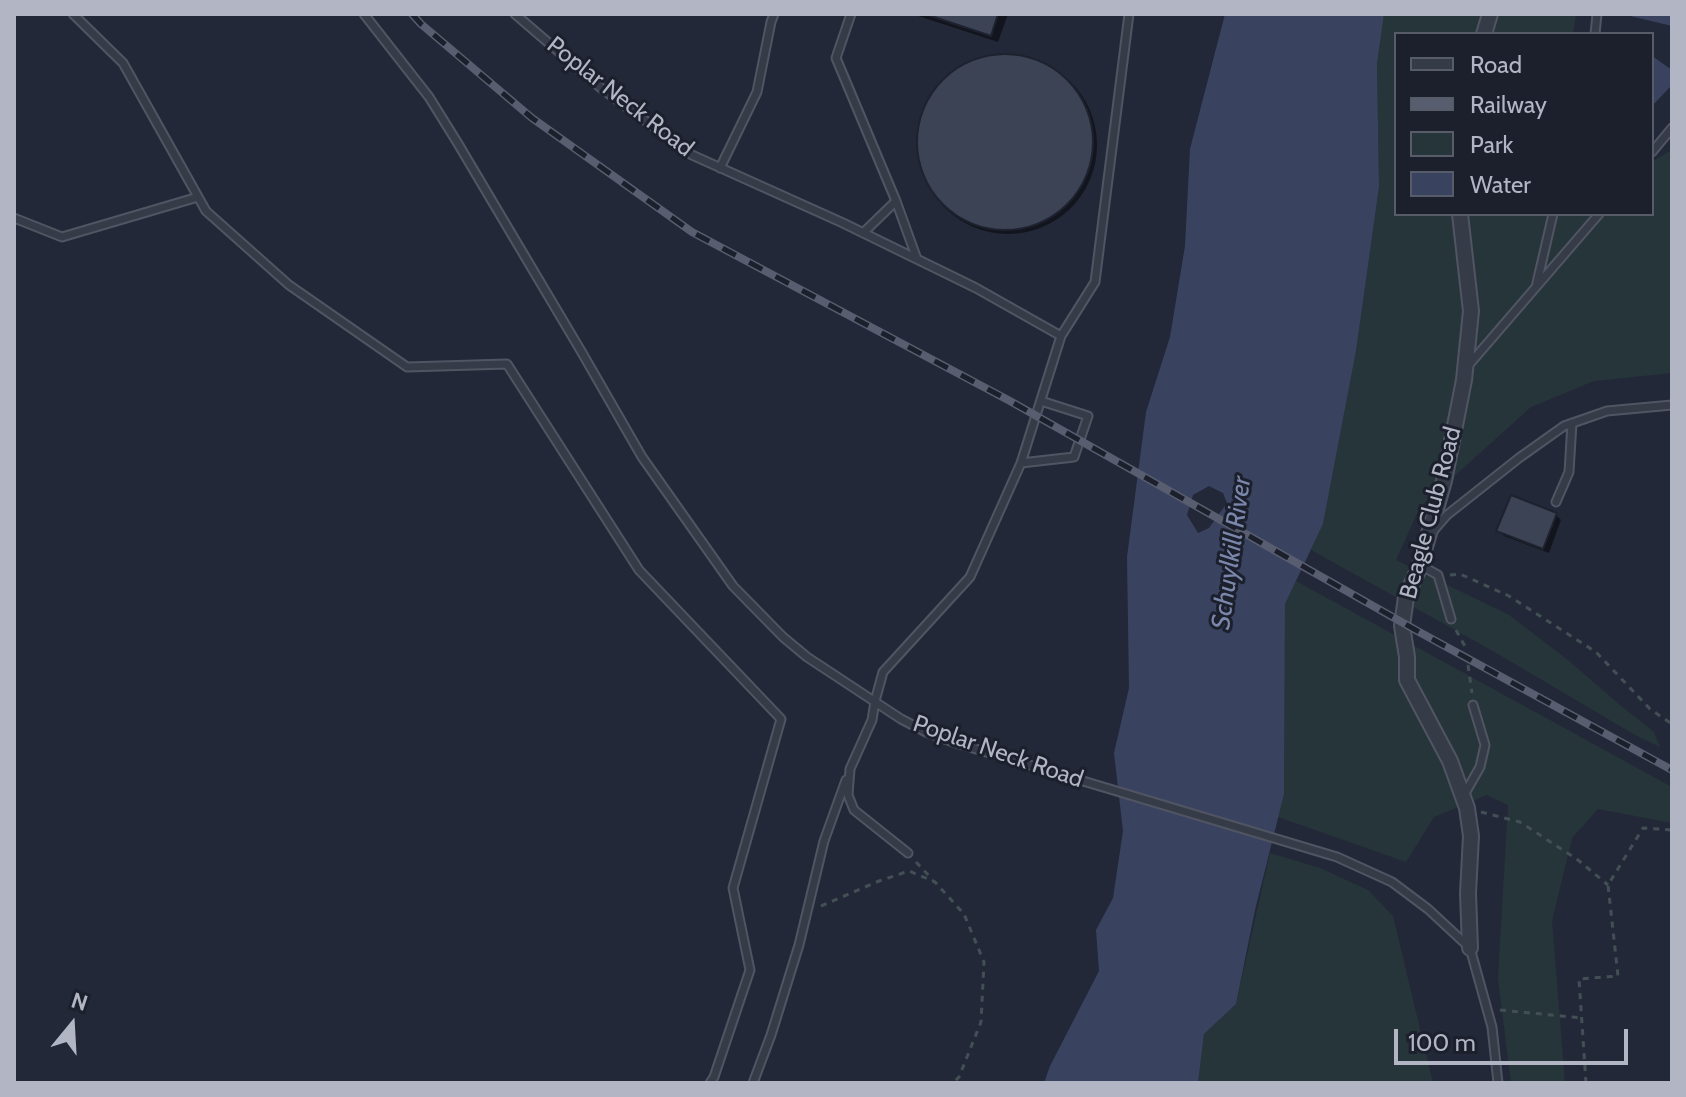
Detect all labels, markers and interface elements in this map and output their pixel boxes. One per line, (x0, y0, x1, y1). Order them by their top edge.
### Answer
street label: Poplar Neck Road (541, 31, 699, 163)
legend (1394, 32, 1654, 216)
text: Road (1470, 50, 1522, 79)
text: Railway (1470, 90, 1547, 119)
text: Park (1470, 130, 1513, 159)
text: Water (1470, 170, 1531, 199)
street label: Beagle Club Road (1394, 424, 1468, 602)
water label: Schuylkill River (1206, 474, 1258, 632)
street label: Poplar Neck Road (909, 709, 1087, 795)
north arrow (32, 985, 112, 1065)
text: N (68, 986, 91, 1017)
scale bar (1398, 1013, 1632, 1063)
text: 100 m (1408, 1028, 1476, 1057)

